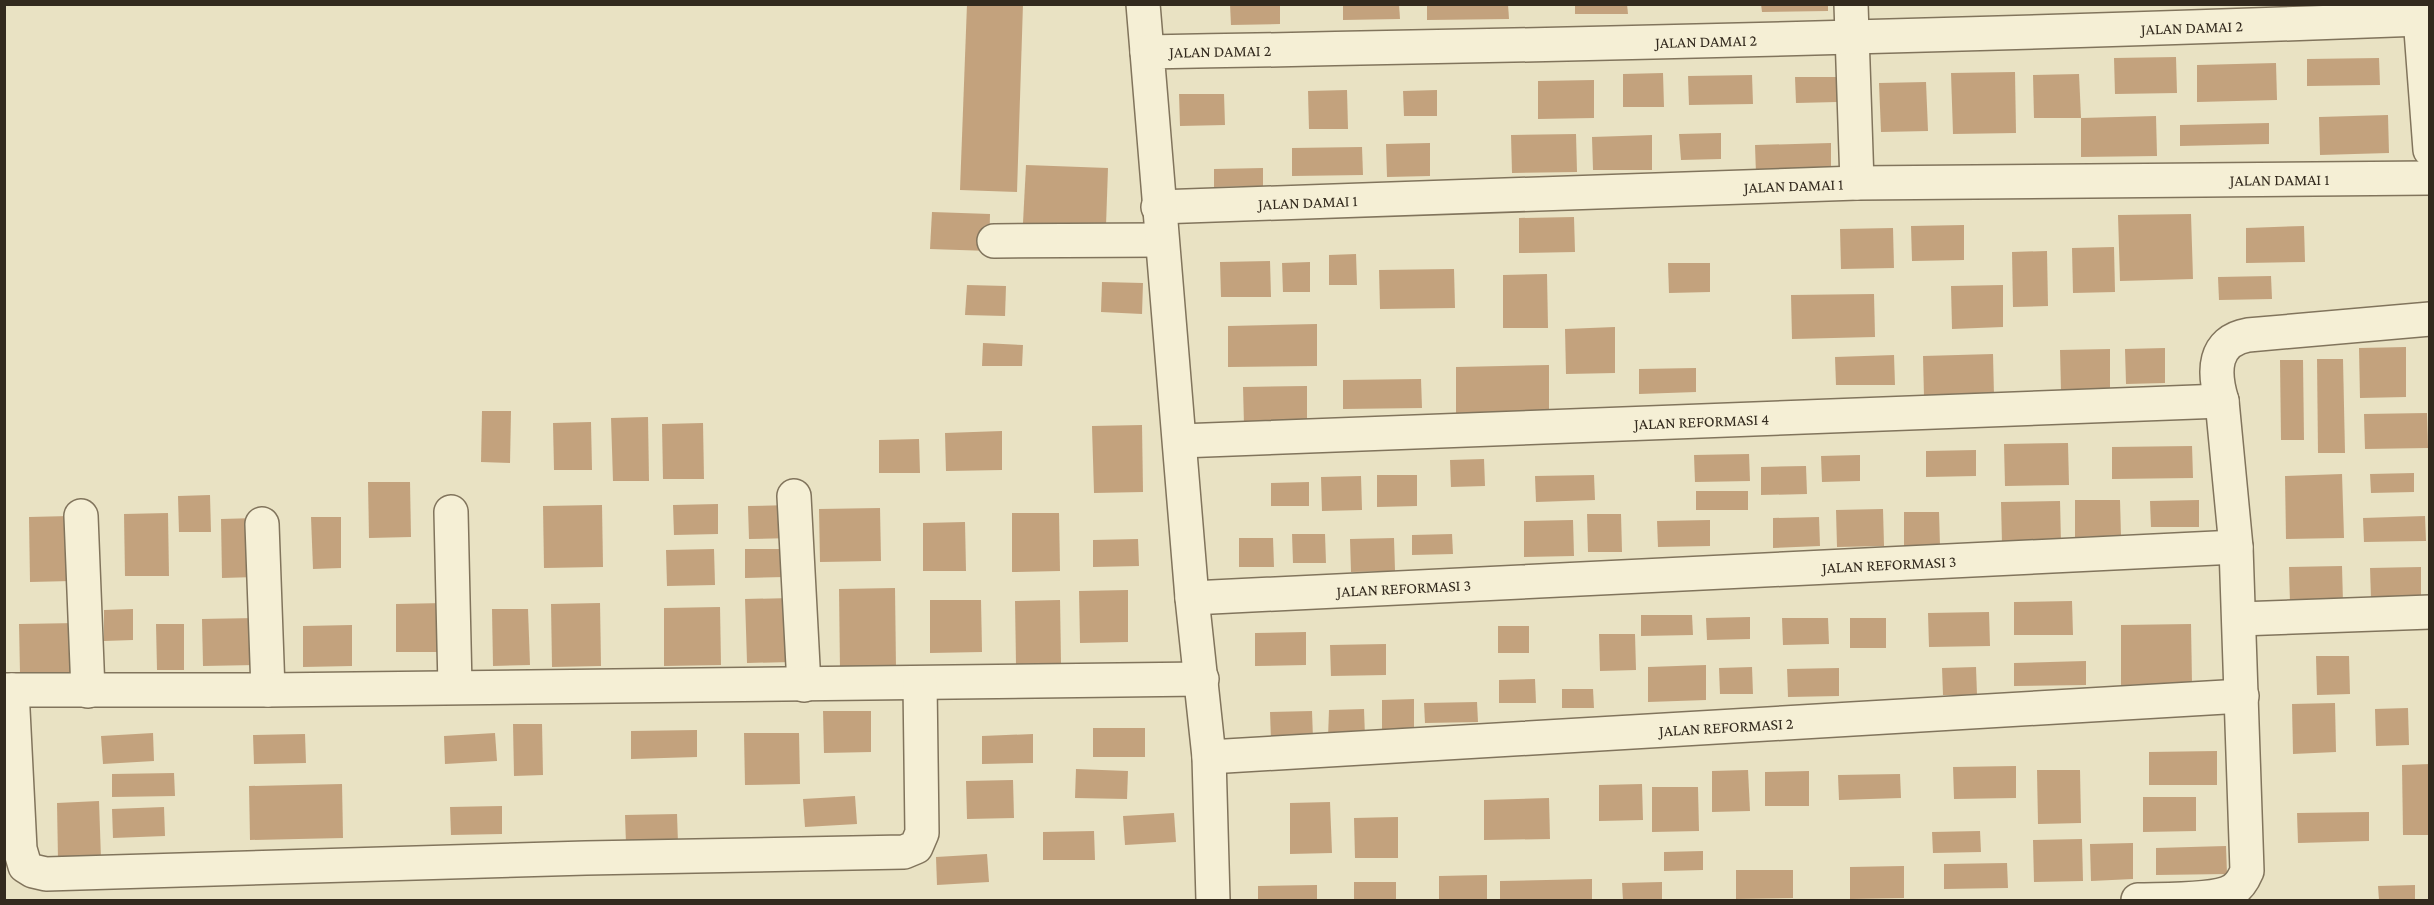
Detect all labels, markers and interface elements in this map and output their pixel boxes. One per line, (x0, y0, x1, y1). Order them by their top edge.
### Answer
street label: JALAN DAMAI 2 (2139, 17, 2243, 39)
street label: JALAN DAMAI 2 (1653, 32, 1758, 52)
street label: JALAN DAMAI 2 (1167, 42, 1272, 62)
street label: JALAN DAMAI 1 (2228, 171, 2329, 190)
street label: JALAN DAMAI 1 (1742, 175, 1844, 197)
street label: JALAN DAMAI 1 (1256, 192, 1358, 214)
street label: JALAN REFORMASI 4 (1632, 410, 1770, 434)
street label: JALAN REFORMASI 3 (1820, 553, 1957, 577)
street label: JALAN REFORMASI 3 (1334, 576, 1471, 601)
street label: JALAN REFORMASI 2 (1656, 714, 1794, 741)

